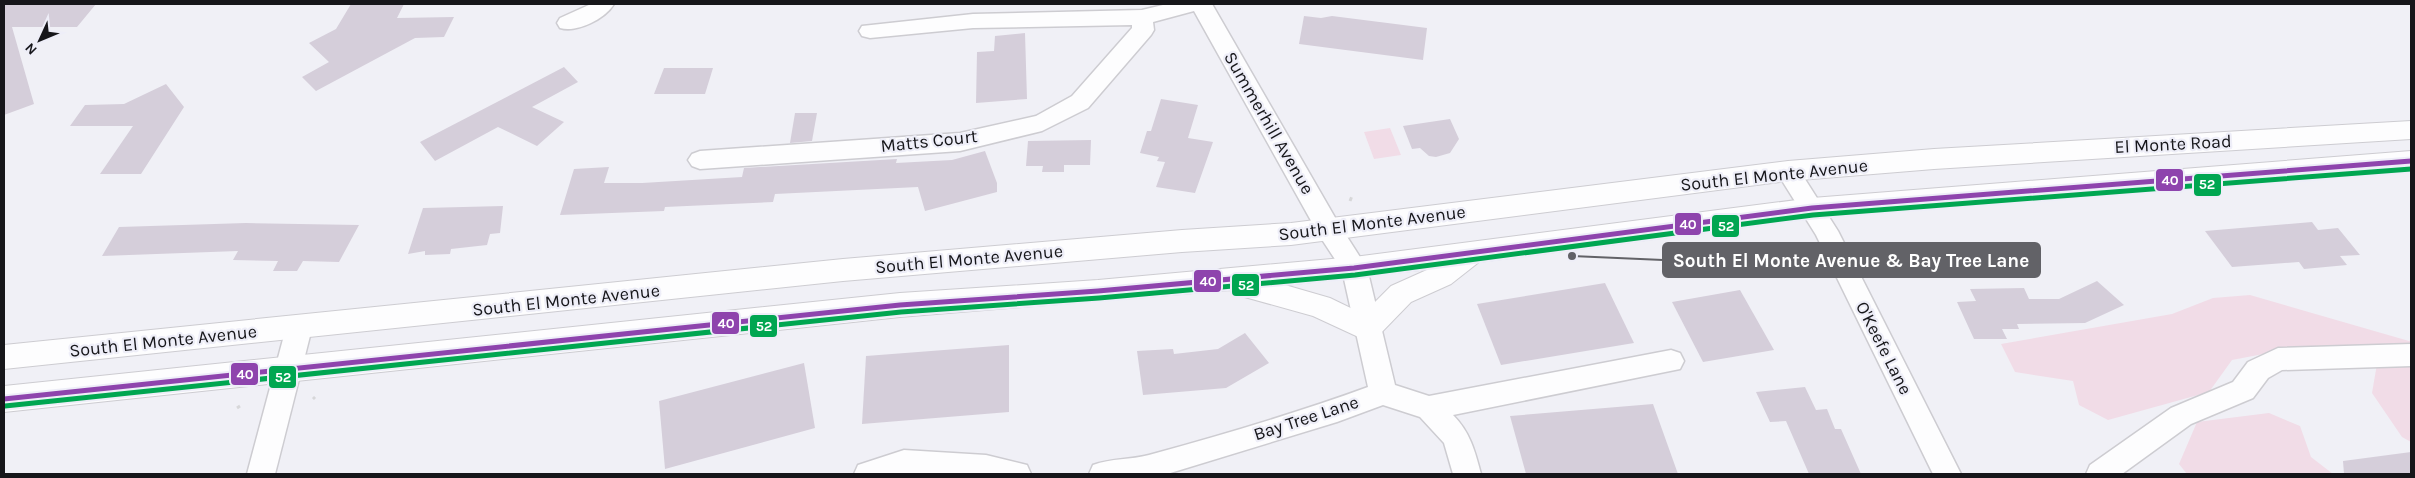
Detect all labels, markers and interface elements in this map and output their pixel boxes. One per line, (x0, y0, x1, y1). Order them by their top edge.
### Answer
north arrow (15, 15, 65, 65)
text: N (21, 39, 41, 58)
street label: Summerhill Avenue (1219, 48, 1319, 198)
street label: Matts Court (879, 125, 979, 157)
street label: El Monte Road (2114, 130, 2232, 158)
street label: South El Monte Avenue (1679, 154, 1869, 196)
line badge: 40 (2155, 168, 2184, 192)
text: 40 (2161, 172, 2179, 189)
line badge: 52 (2193, 173, 2222, 197)
text: 52 (2199, 176, 2215, 193)
street label: South El Monte Avenue (1277, 201, 1467, 245)
line badge: 40 (1674, 212, 1702, 236)
line badge: 52 (1711, 214, 1740, 238)
text: 40 (1679, 216, 1697, 233)
text: 52 (1718, 218, 1734, 235)
street label: South El Monte Avenue (874, 240, 1064, 278)
callout: South El Monte Avenue & Bay Tree Lane (1663, 243, 2040, 277)
text: South El Monte Avenue & Bay Tree Lane (1673, 250, 2029, 272)
line badge: 40 (1193, 269, 1222, 293)
text: 40 (1199, 273, 1217, 290)
line badge: 52 (1231, 273, 1260, 297)
text: 52 (1238, 277, 1254, 294)
street label: South El Monte Avenue (471, 279, 661, 321)
street label: O'Keefe Lane (1851, 298, 1917, 398)
line badge: 40 (711, 311, 740, 335)
line badge: 52 (749, 314, 778, 338)
text: 40 (717, 315, 735, 332)
text: 52 (756, 318, 772, 335)
street label: South El Monte Avenue (68, 320, 258, 362)
line badge: 40 (230, 362, 259, 386)
line badge: 52 (268, 365, 297, 389)
text: 40 (236, 366, 254, 383)
text: 52 (275, 369, 291, 386)
street label: Bay Tree Lane (1251, 391, 1361, 445)

